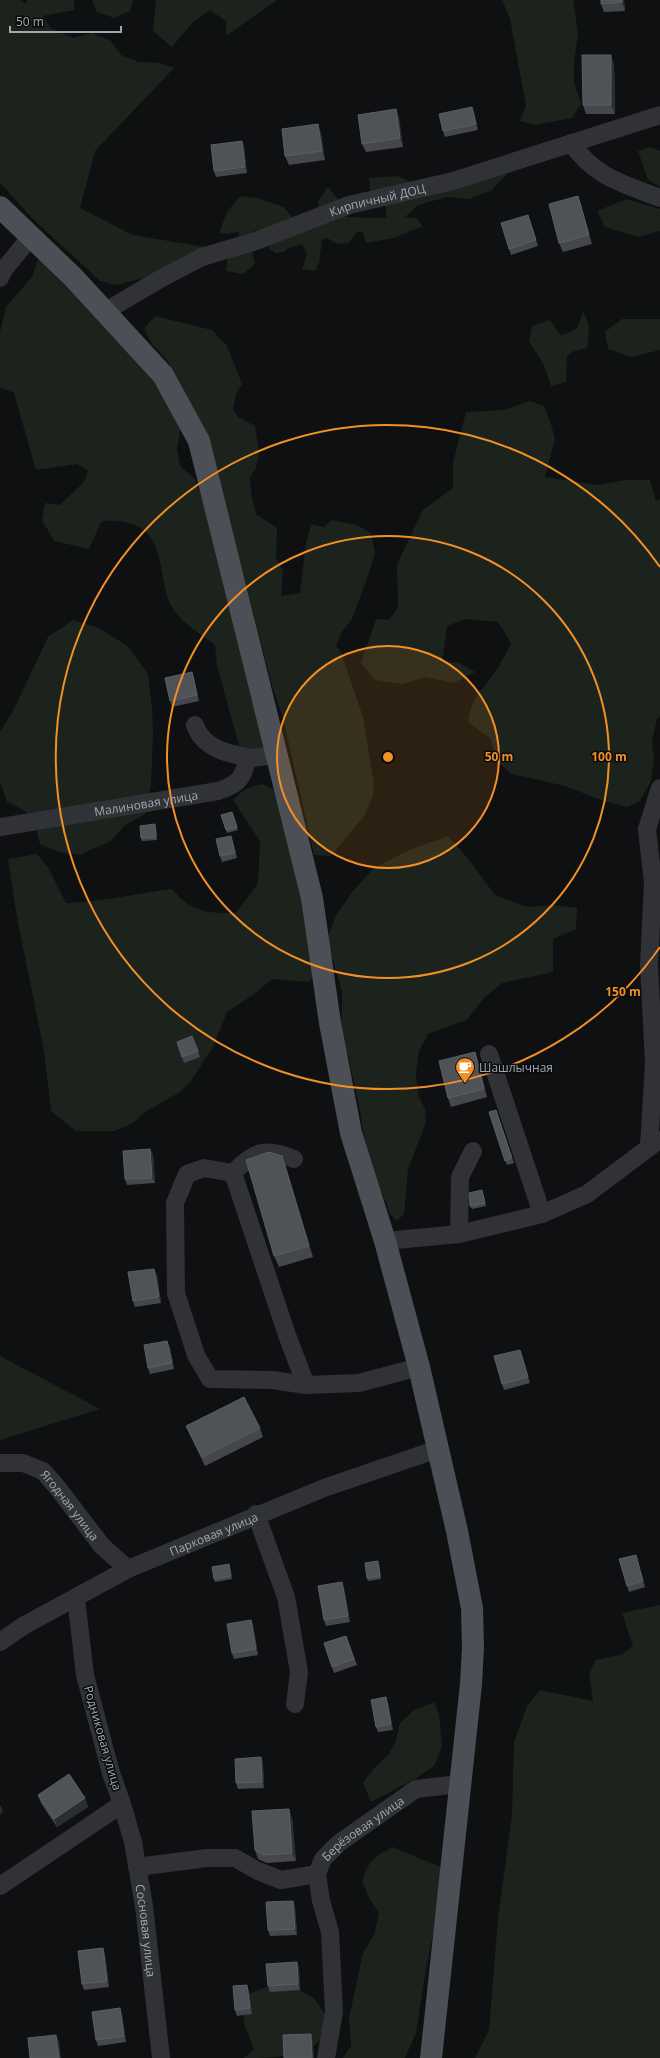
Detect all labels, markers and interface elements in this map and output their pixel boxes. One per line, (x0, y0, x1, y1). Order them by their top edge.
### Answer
scale bar (10, 8, 121, 34)
text: 50 m (16, 13, 44, 30)
street label: Кирпичный ДОЦ (327, 179, 427, 220)
text: 50 m (485, 748, 513, 765)
text: 100 m (591, 748, 627, 765)
centre of rings (381, 750, 395, 764)
street label: Малиновая улица (93, 786, 199, 820)
text: 150 m (605, 983, 641, 1000)
cafe icon: Шашлычная (454, 1056, 476, 1084)
place label: Шашлычная (479, 1059, 553, 1076)
street label: Ягодная улица (37, 1466, 103, 1544)
street label: Парковая улица (167, 1508, 260, 1560)
street label: Родниковая улица (80, 1684, 126, 1792)
street label: Берёзовая улица (318, 1792, 407, 1864)
street label: Сосновая улица (132, 1883, 160, 1978)

